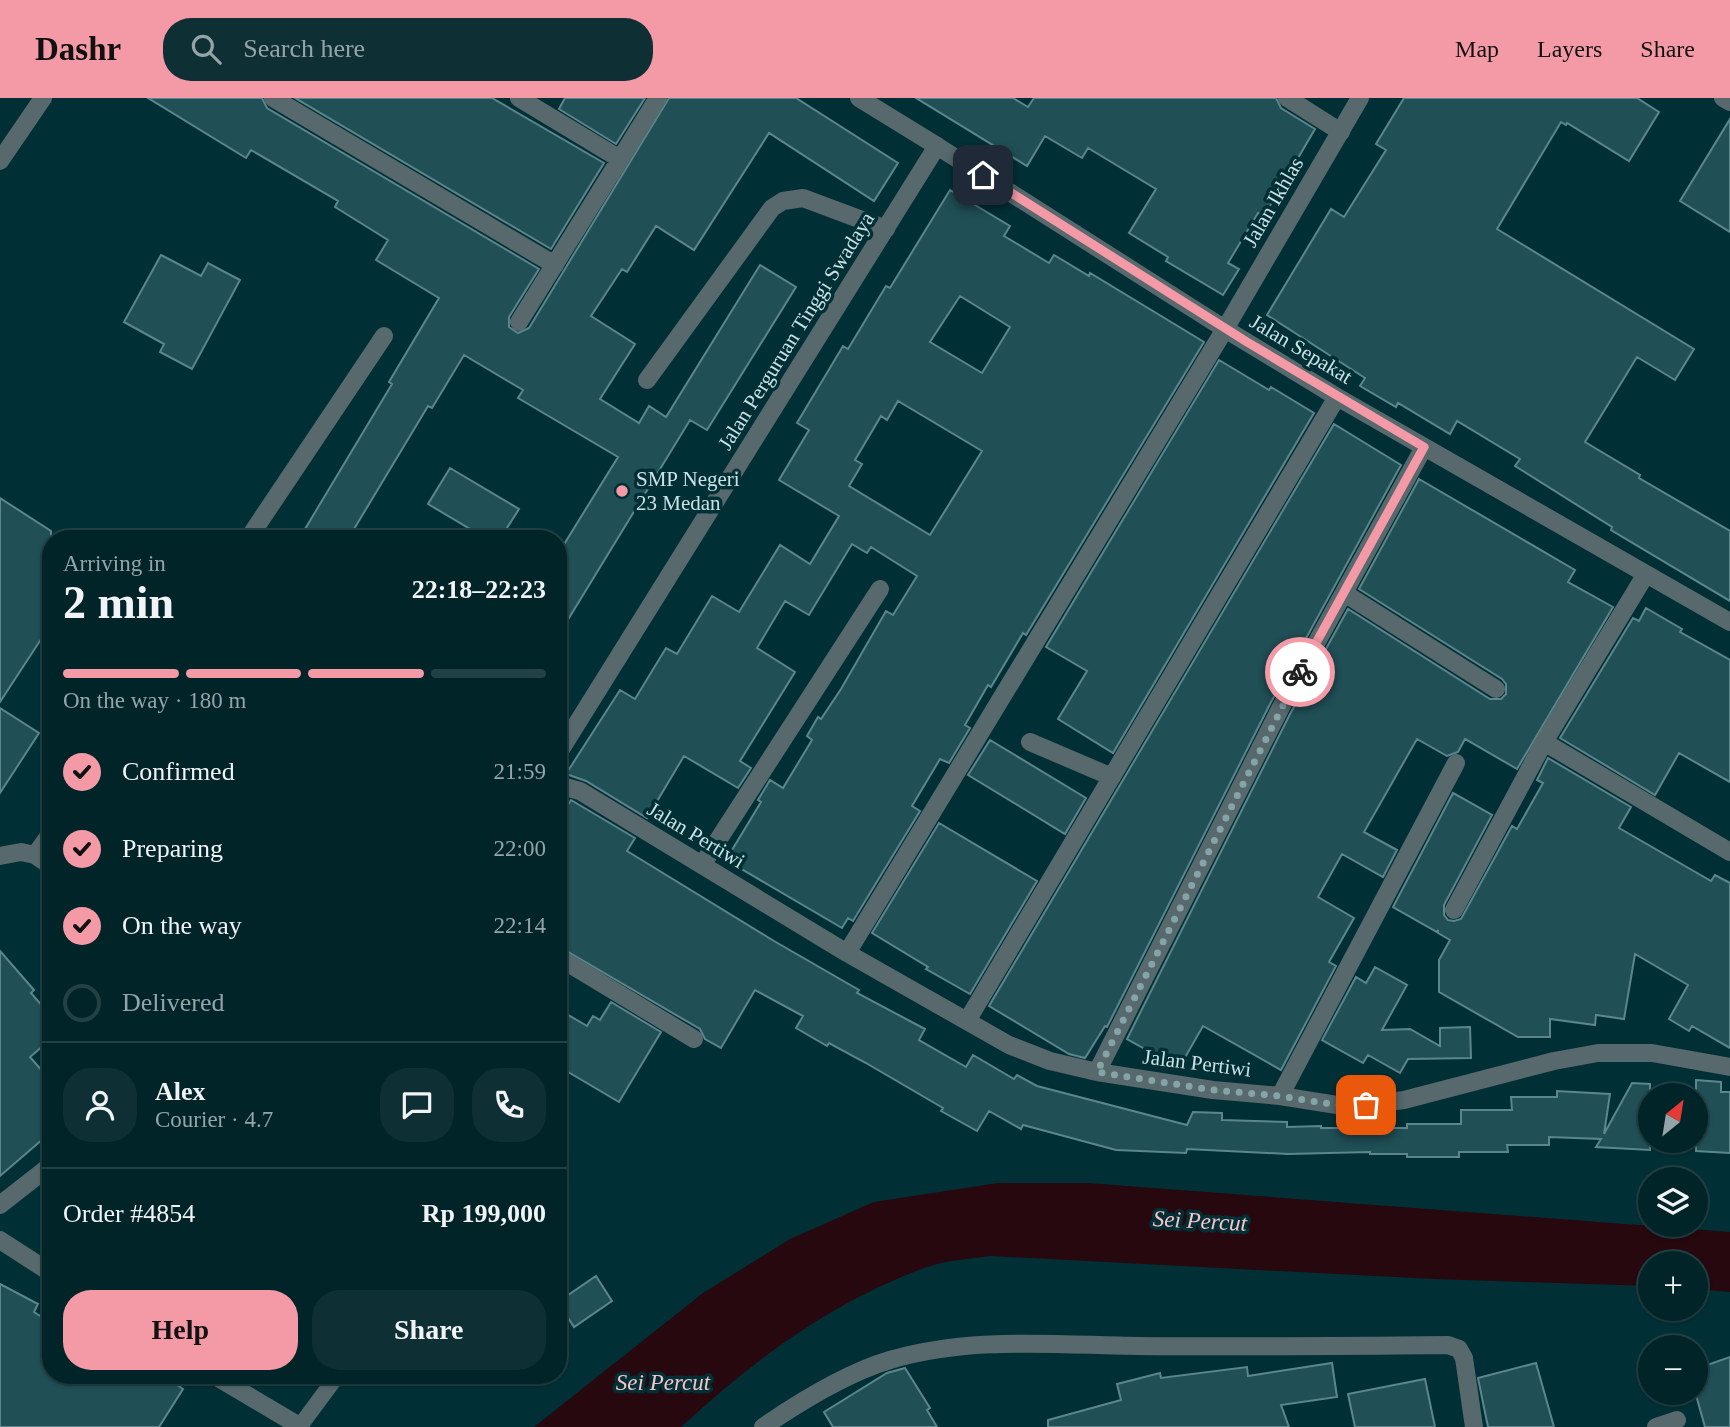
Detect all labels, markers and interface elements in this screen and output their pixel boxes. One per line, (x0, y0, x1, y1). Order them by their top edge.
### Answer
search box (163, 18, 653, 81)
icon: search (187, 30, 225, 68)
text: Dashr (35, 31, 121, 67)
text: Search here (243, 34, 365, 63)
text: Map (1455, 36, 1499, 62)
text: Layers (1537, 36, 1602, 62)
text: Share (1640, 36, 1695, 62)
pin (953, 145, 1013, 205)
street label: Jalan Ikhlas (1238, 153, 1308, 251)
icon: home (964, 156, 1002, 194)
street label: Jalan Perguruan Tinggi Swadaya (713, 207, 880, 454)
street label: Jalan Sepakat (1246, 309, 1357, 389)
place label: SMP Negeri 23 Medan (636, 467, 740, 515)
marker: SMP Negeri 23 Medan (614, 483, 630, 499)
text: Arriving in (63, 551, 166, 576)
text: 22:18–22:23 (412, 575, 546, 604)
text: 2 min (63, 577, 174, 628)
courier (1265, 637, 1335, 707)
icon: bike (1281, 653, 1319, 691)
text: On the way · 180 m (63, 688, 246, 713)
icon: check (63, 753, 101, 791)
text: Confirmed (122, 757, 235, 786)
text: 21:59 (494, 759, 546, 784)
street label: Jalan Pertiwi (643, 797, 749, 873)
icon: check (63, 830, 101, 868)
text: Preparing (122, 834, 223, 863)
text: 22:00 (494, 836, 546, 861)
icon: check (63, 907, 101, 945)
text: On the way (122, 911, 242, 940)
text: 22:14 (494, 913, 546, 938)
text: Delivered (122, 988, 225, 1017)
street label: Jalan Pertiwi (1141, 1044, 1253, 1082)
button: person (63, 1068, 137, 1142)
button: chat (380, 1068, 454, 1142)
button: phone (472, 1068, 546, 1142)
pin (1336, 1075, 1396, 1135)
text: Alex (155, 1077, 206, 1106)
north arrow (1638, 1083, 1708, 1153)
map controls (1638, 1083, 1708, 1405)
icon: bag (1347, 1086, 1385, 1124)
text: Courier · 4.7 (155, 1107, 273, 1132)
button: layers (1638, 1167, 1708, 1237)
text: Order #4854 (63, 1199, 195, 1228)
text: Rp 199,000 (422, 1199, 546, 1228)
water label: Sei Percut (1152, 1206, 1248, 1236)
button: + (1638, 1251, 1708, 1321)
button: Help (63, 1290, 298, 1370)
button: Share (312, 1290, 546, 1370)
button: − (1638, 1335, 1708, 1405)
water label: Sei Percut (616, 1370, 711, 1395)

